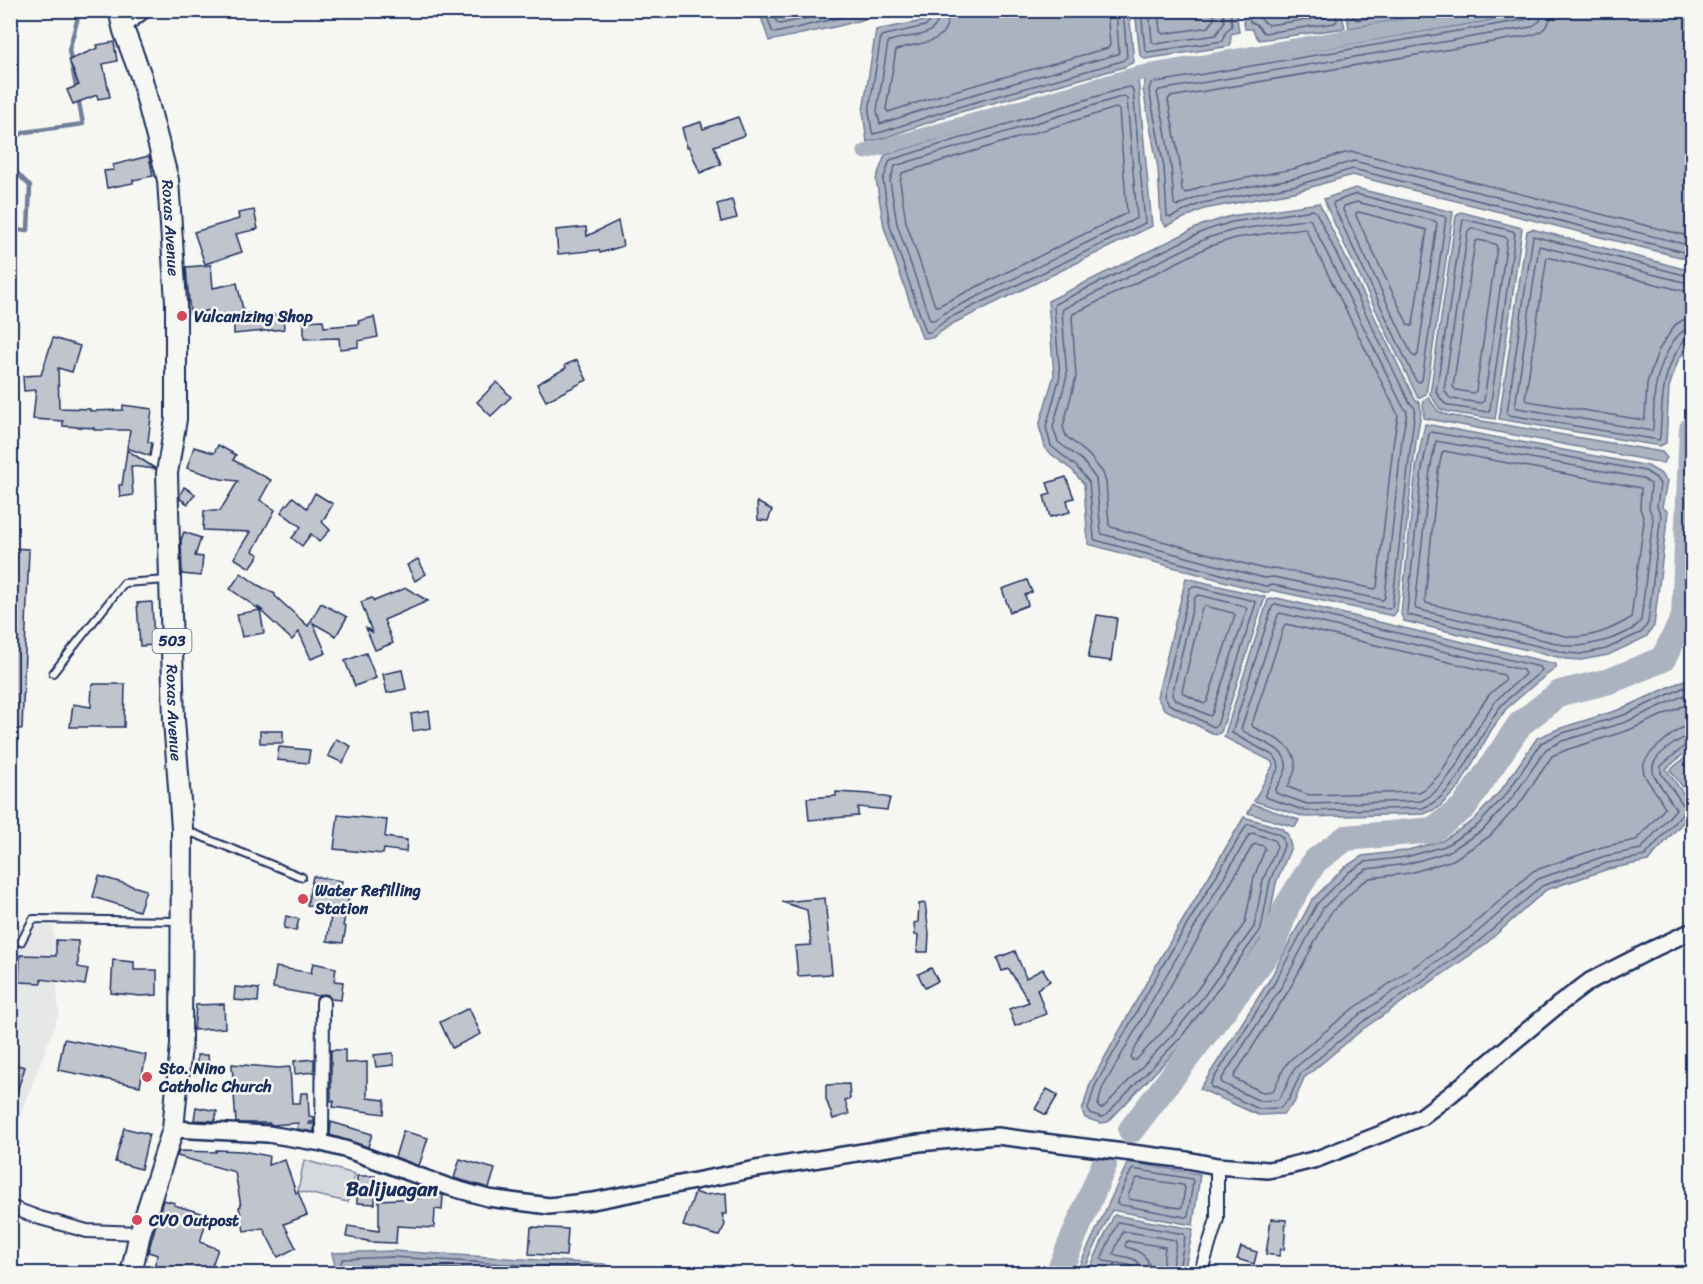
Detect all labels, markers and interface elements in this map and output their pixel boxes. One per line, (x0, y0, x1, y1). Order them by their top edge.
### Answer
street label: Roxas Avenue (153, 179, 188, 277)
place label: Vulcanizing Shop (194, 302, 313, 331)
marker: Vulcanizing Shop (175, 309, 189, 323)
road number: 503 (152, 629, 192, 653)
street label: Roxas Avenue (157, 664, 191, 762)
place label: Water Refilling Station (314, 876, 421, 923)
marker: Water Refilling Station (296, 892, 310, 906)
place label: Sto. Nino Catholic Church (158, 1054, 272, 1101)
marker: Sto. Nino Catholic Church (140, 1070, 154, 1084)
district label: Balijuagan (346, 1172, 438, 1207)
place label: CVO Outpost (148, 1206, 239, 1235)
marker: CVO Outpost (130, 1213, 144, 1227)

